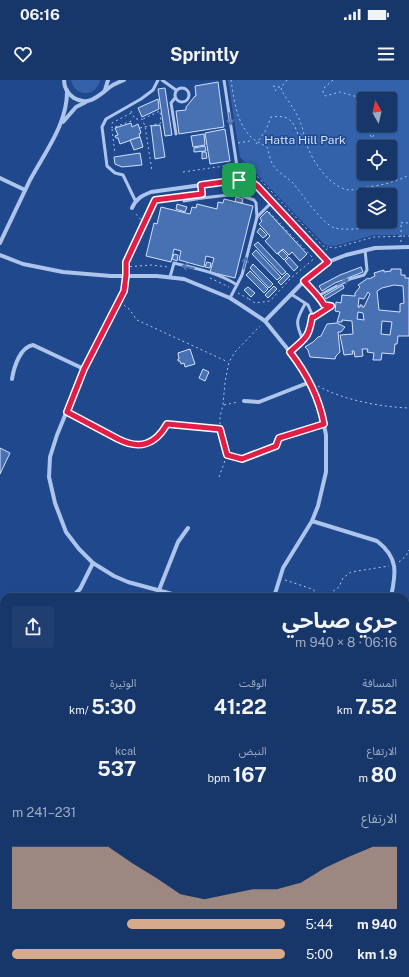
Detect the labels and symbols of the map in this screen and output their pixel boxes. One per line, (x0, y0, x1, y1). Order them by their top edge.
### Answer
north arrow (357, 92, 397, 132)
one-way arrow (226, 112, 234, 125)
park label: Hatta Hill Park (264, 133, 346, 147)
pin (222, 163, 256, 197)
one-way arrow (242, 256, 250, 269)
one-way arrow (182, 262, 195, 270)
one-way arrow (337, 278, 349, 286)

